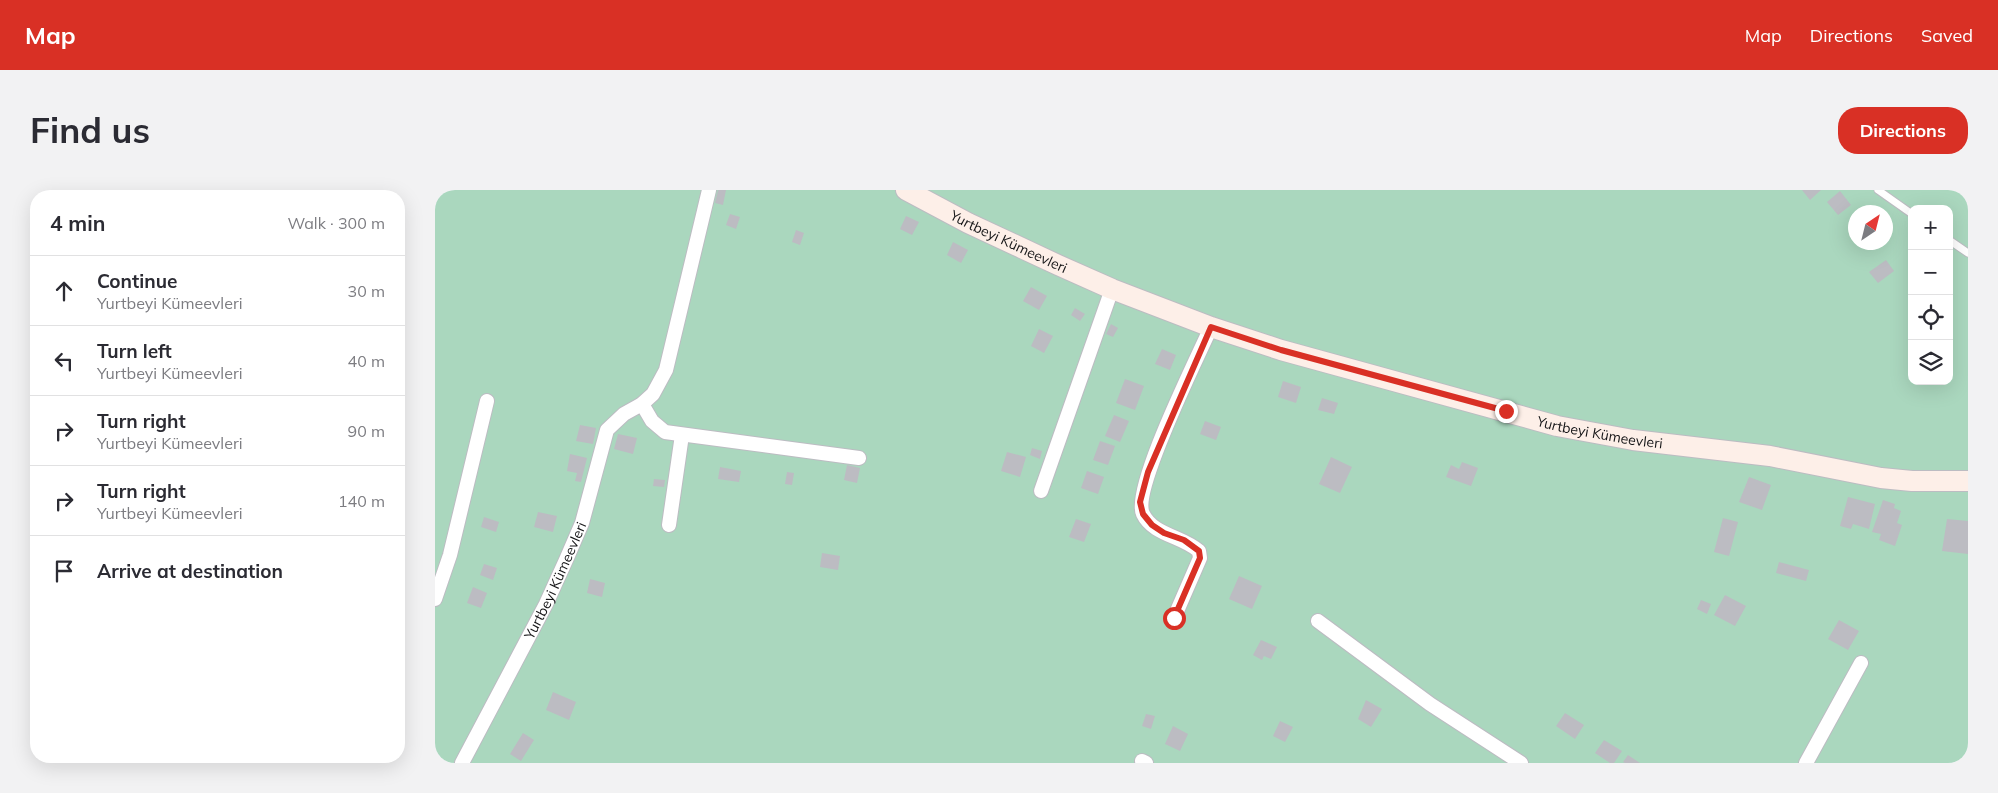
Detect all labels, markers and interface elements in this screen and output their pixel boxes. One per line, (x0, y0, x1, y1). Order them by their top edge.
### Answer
text: Map (25, 20, 76, 50)
text: Map (1745, 24, 1782, 47)
text: Directions (1810, 24, 1893, 47)
text: Saved (1921, 24, 1973, 47)
button: Directions (1838, 107, 1968, 154)
text: Find us (30, 108, 150, 152)
north arrow (1848, 205, 1893, 250)
map controls (1908, 205, 1953, 385)
button: + (1908, 205, 1953, 250)
street label: Yurtbeyi Kümeevleri (946, 206, 1070, 277)
text: 4 min (50, 210, 105, 236)
text: Walk · 300 m (287, 213, 385, 233)
button: − (1908, 250, 1953, 295)
text: Continue (97, 269, 177, 293)
icon: ahead (50, 277, 78, 305)
text: 30 m (348, 281, 385, 301)
text: Yurtbeyi Kümeevleri (97, 293, 243, 313)
button: locate (1908, 295, 1953, 340)
text: Turn left (97, 339, 172, 363)
button: layers (1908, 340, 1953, 385)
icon: left (50, 347, 78, 375)
text: 40 m (348, 351, 385, 371)
text: Yurtbeyi Kümeevleri (97, 363, 243, 383)
route end (1495, 400, 1518, 423)
text: Turn right (97, 409, 186, 433)
street label: Yurtbeyi Kümeevleri (1534, 412, 1664, 452)
icon: right (50, 417, 78, 445)
text: 90 m (348, 421, 385, 441)
text: Yurtbeyi Kümeevleri (97, 433, 243, 453)
text: Turn right (97, 479, 186, 503)
icon: right (50, 487, 78, 515)
text: 140 m (338, 491, 385, 511)
text: Yurtbeyi Kümeevleri (97, 503, 243, 523)
street label: Yurtbeyi Kümeevleri (520, 519, 590, 643)
icon: arrive (50, 557, 78, 585)
text: Arrive at destination (97, 559, 283, 583)
route start (1163, 607, 1186, 630)

